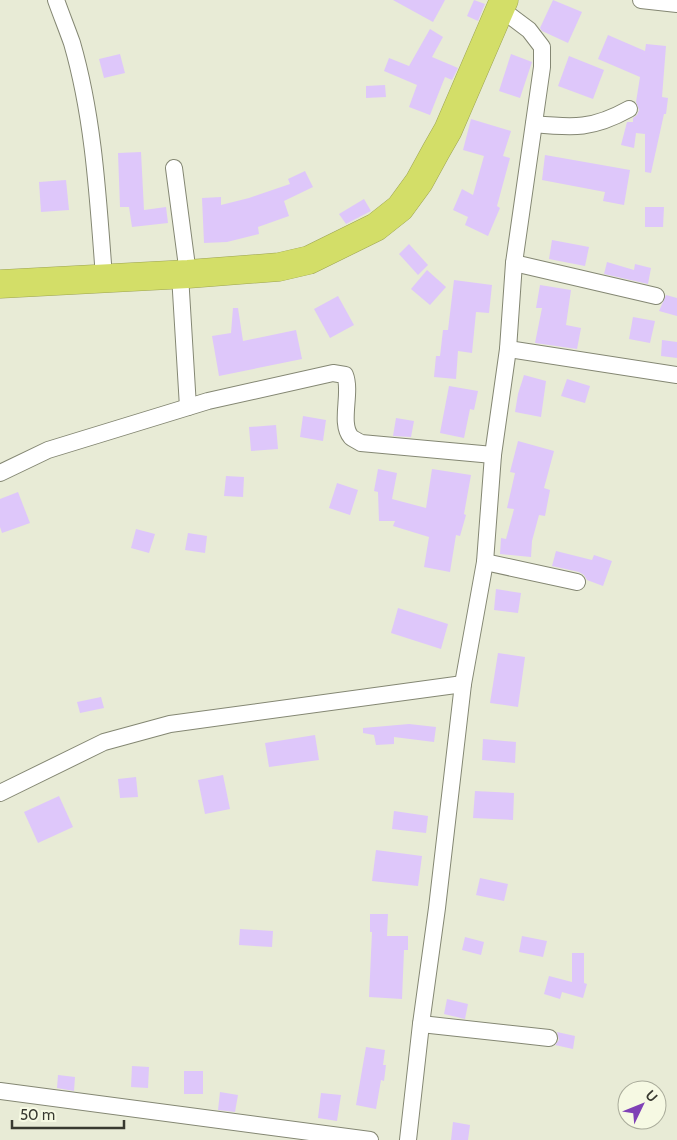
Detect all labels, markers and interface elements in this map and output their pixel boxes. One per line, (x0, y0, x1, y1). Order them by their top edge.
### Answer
north arrow (617, 1080, 667, 1130)
text: U (641, 1086, 662, 1106)
scale bar (12, 1098, 125, 1130)
text: 50 m (20, 1106, 55, 1124)

